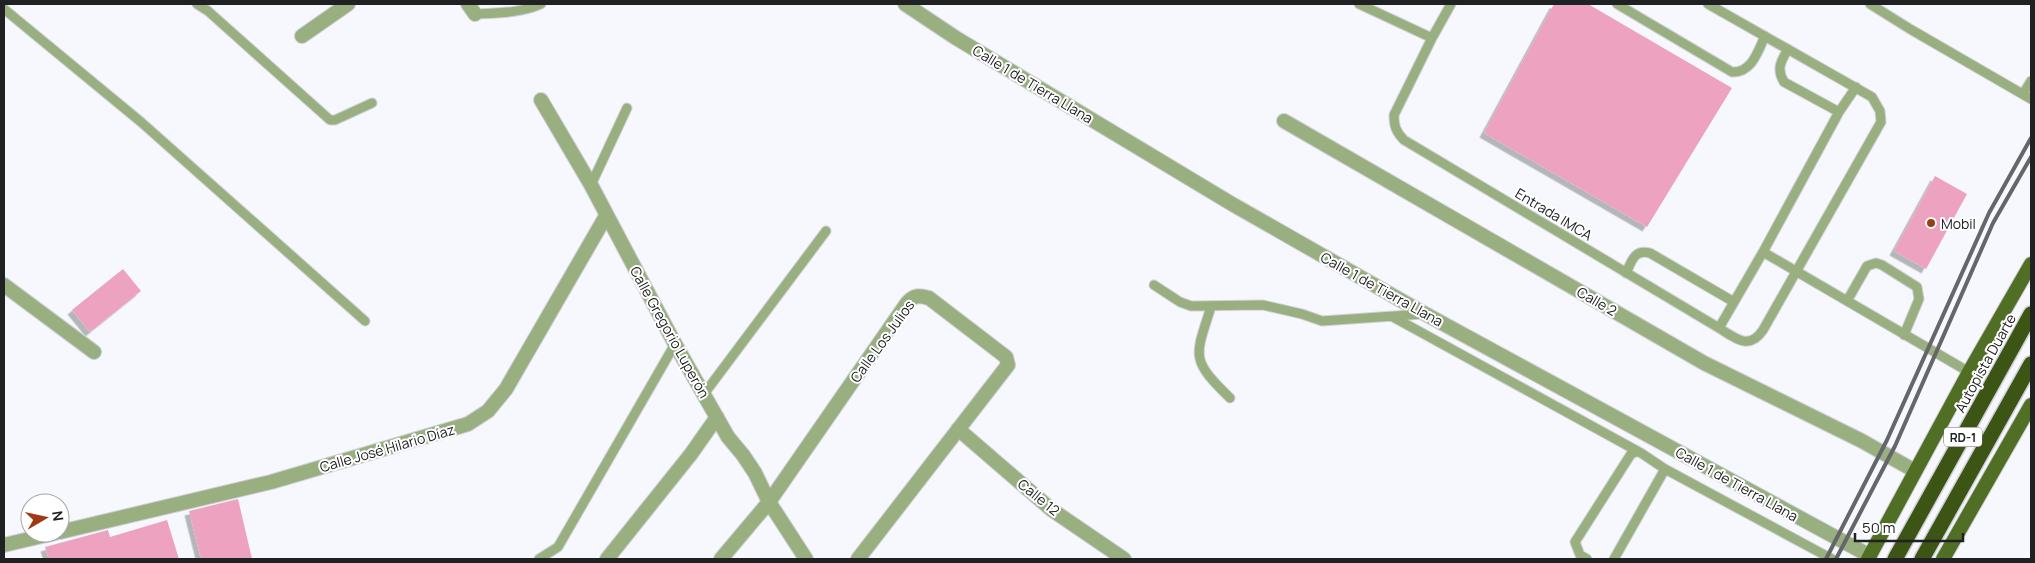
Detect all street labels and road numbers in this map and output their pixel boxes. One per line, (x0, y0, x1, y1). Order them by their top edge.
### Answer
street label: Calle 1 de Tierra Llana (969, 40, 1097, 128)
street label: Entrada IMCA (1512, 183, 1596, 245)
street label: Calle 1 de Tierra Llana (1317, 247, 1447, 331)
street label: Calle Gregorio Luperón (626, 263, 714, 401)
street label: Calle 2 (1574, 282, 1621, 320)
street label: Calle Los Julios (846, 296, 918, 386)
street label: Autopista Duarte (1950, 310, 2020, 416)
street label: Calle José Hilario Díaz (317, 420, 457, 476)
road number: RD-1 (1944, 428, 1982, 447)
street label: Calle 1 de Tierra Llana (1672, 442, 1802, 526)
street label: Calle 12 (1014, 474, 1064, 520)

